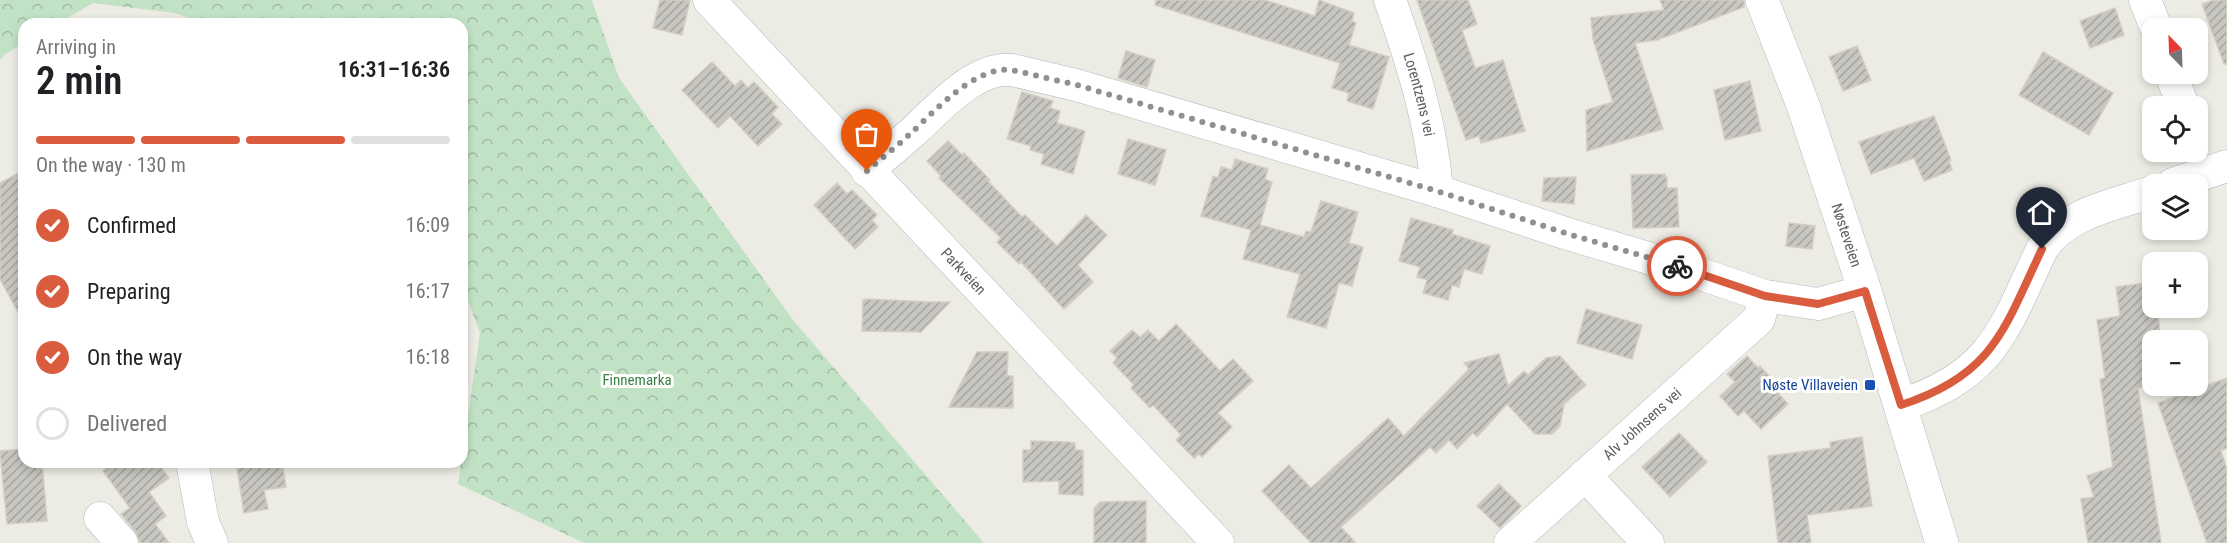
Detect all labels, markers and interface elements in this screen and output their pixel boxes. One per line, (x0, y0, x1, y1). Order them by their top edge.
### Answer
north arrow (2142, 18, 2208, 84)
map controls (2142, 18, 2208, 396)
text: Arriving in (36, 35, 116, 59)
street label: Lorentzens vei (1399, 50, 1438, 138)
text: 16:31–16:36 (338, 57, 450, 82)
text: 2 min (36, 58, 122, 104)
button: locate (2142, 96, 2208, 162)
pin (841, 109, 892, 171)
icon: bag (850, 118, 883, 151)
text: On the way · 130 m (36, 153, 186, 177)
button: layers (2142, 174, 2208, 240)
pin (2016, 187, 2067, 249)
icon: home (2025, 196, 2058, 229)
street label: Nøsteveien (1827, 201, 1865, 269)
icon: check (36, 209, 69, 242)
text: Confirmed (87, 213, 176, 238)
text: 16:09 (406, 213, 450, 237)
courier (1647, 236, 1707, 296)
street label: Parkveien (937, 244, 990, 299)
icon: bike (1661, 250, 1694, 283)
button: + (2142, 252, 2208, 318)
icon: check (36, 275, 69, 308)
text: Preparing (87, 279, 171, 304)
text: 16:17 (406, 279, 450, 303)
button: − (2142, 330, 2208, 396)
icon: check (36, 341, 69, 374)
text: On the way (87, 345, 182, 370)
text: 16:18 (406, 345, 450, 369)
park label: Finnemarka (602, 371, 672, 389)
place label: Nøste Villaveien (1763, 376, 1858, 394)
marker: Nøste Villaveien (1863, 378, 1877, 392)
street label: Alv Johnsens vei (1599, 384, 1685, 464)
text: Delivered (87, 411, 167, 436)

